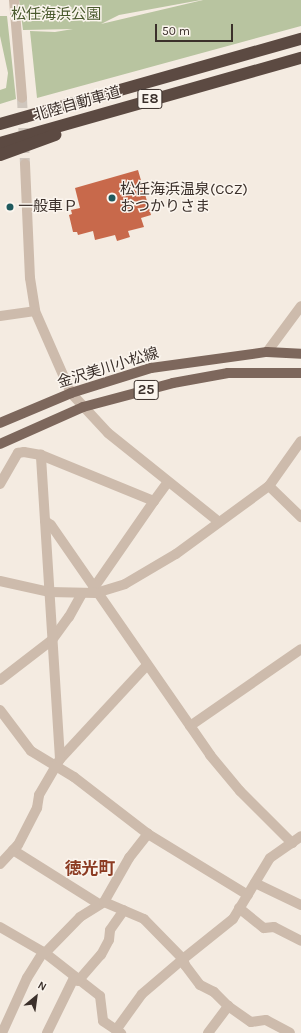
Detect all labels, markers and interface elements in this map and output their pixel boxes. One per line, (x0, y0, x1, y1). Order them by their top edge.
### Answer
park label: 松任海浜公園 (11, 6, 101, 24)
scale bar (157, 16, 235, 42)
text: 50 m (162, 24, 190, 38)
street label: 北陸自動車道 (31, 83, 123, 125)
road number: E8 (137, 87, 163, 111)
place label: 松任海浜温泉(CCZ) おつかりさま (120, 180, 248, 215)
marker: 松任海浜温泉(CCZ) おつかりさま (107, 193, 117, 203)
place label: 一般車Ｐ (18, 198, 78, 216)
marker: 一般車Ｐ (5, 202, 15, 212)
street label: 金沢美川小松線 (55, 344, 161, 392)
road number: 25 (133, 378, 159, 402)
district label: 徳光町 (65, 859, 115, 879)
north arrow (16, 977, 56, 1017)
text: N (35, 978, 49, 994)

